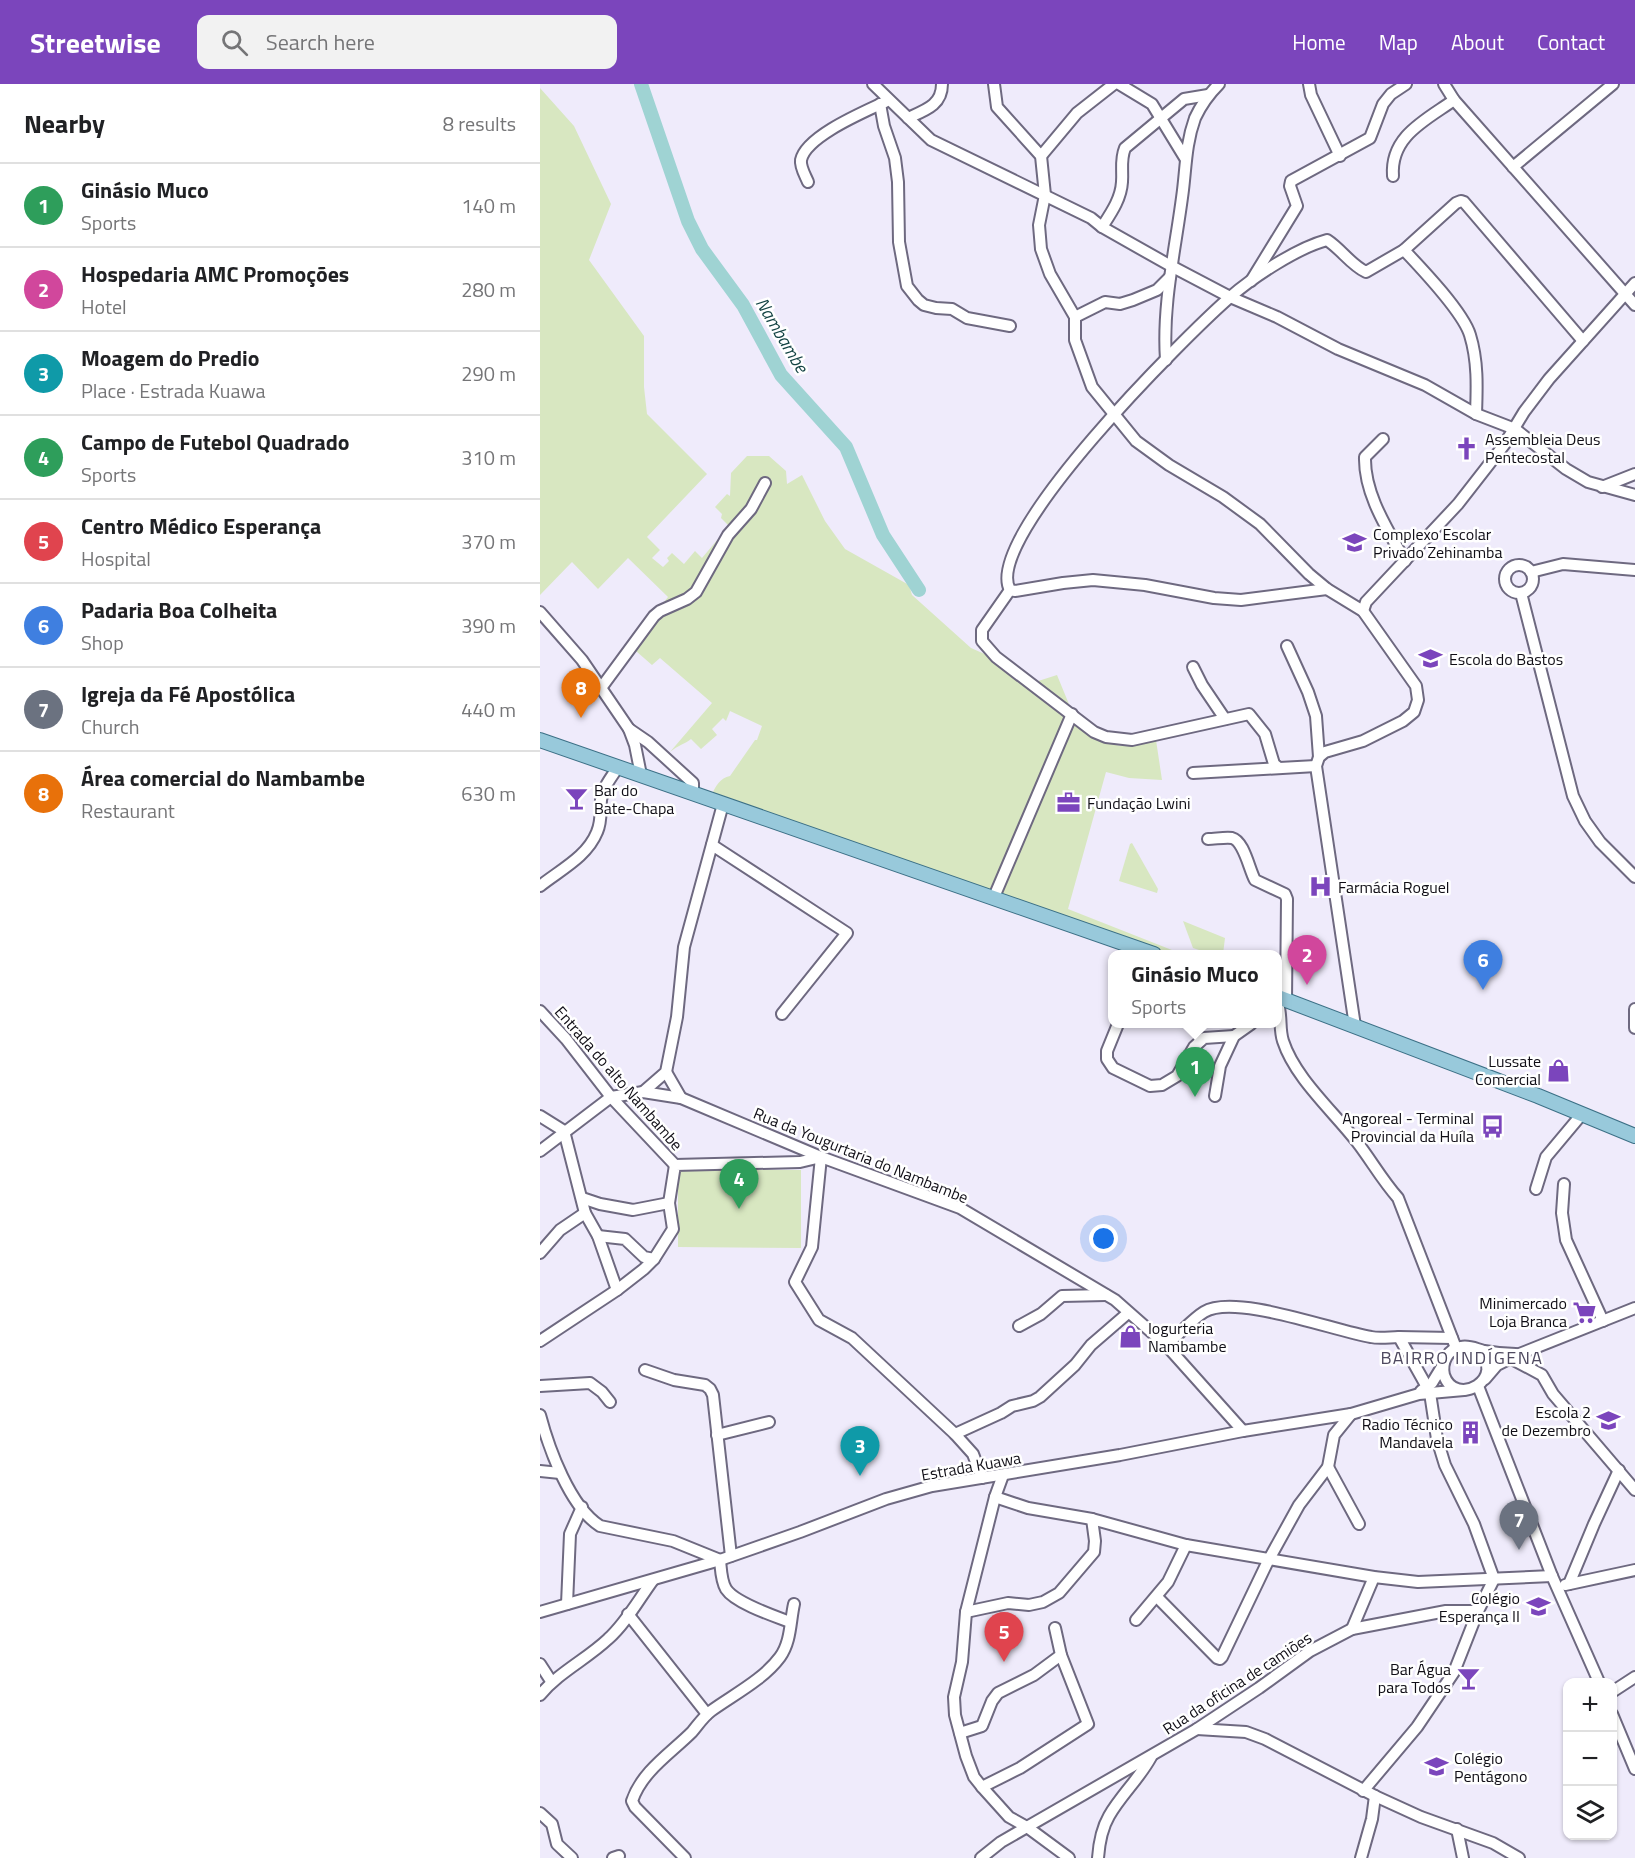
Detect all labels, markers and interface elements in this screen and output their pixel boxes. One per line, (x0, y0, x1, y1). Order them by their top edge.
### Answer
search box (197, 15, 617, 69)
text: Streetwise (30, 21, 161, 64)
text: Search here (266, 25, 375, 59)
icon: search (218, 26, 251, 59)
text: Home (1292, 26, 1346, 58)
text: Map (1379, 26, 1418, 58)
text: About (1451, 26, 1504, 58)
text: Contact (1537, 26, 1605, 58)
text: Nearby (24, 104, 105, 143)
text: 8 results (443, 108, 516, 139)
text: Ginásio Muco (81, 173, 209, 207)
text: 1 (38, 190, 49, 221)
text: 140 m (461, 190, 516, 221)
text: Sports (81, 207, 136, 238)
text: Hospedaria AMC Promoções (81, 257, 349, 291)
text: 2 (38, 274, 49, 305)
text: 280 m (461, 274, 516, 305)
text: Hotel (81, 291, 127, 322)
water label: Nambambe (749, 292, 816, 379)
text: Moagem do Predio (81, 341, 259, 375)
text: 3 (38, 358, 49, 389)
text: 290 m (461, 358, 516, 389)
text: Place · Estrada Kuawa (81, 375, 266, 406)
text: Campo de Futebol Quadrado (81, 425, 350, 459)
place label: Assembleia Deus Pentecostal (1485, 427, 1600, 469)
church icon: Assembleia Deus Pentecostal (1454, 435, 1480, 461)
text: 4 (38, 442, 49, 473)
text: 310 m (461, 442, 516, 473)
text: Sports (81, 459, 136, 490)
text: Centro Médico Esperança (81, 509, 321, 543)
place label: Complexo Escolar Privado Zehinamba (1373, 522, 1503, 564)
text: 5 (38, 526, 49, 557)
text: 370 m (461, 526, 516, 557)
school or university icon: Complexo Escolar Privado Zehinamba (1342, 530, 1368, 556)
text: Hospital (81, 543, 151, 574)
text: Padaria Boa Colheita (81, 593, 277, 627)
text: 6 (38, 610, 49, 641)
text: 390 m (461, 610, 516, 641)
text: Shop (81, 627, 124, 658)
school or university icon: Escola do Bastos (1418, 646, 1444, 672)
place label: Escola do Bastos (1449, 647, 1563, 671)
pin: 8 (562, 668, 600, 718)
text: Igreja da Fé Apostólica (81, 677, 295, 711)
text: 7 (38, 694, 49, 725)
text: 440 m (461, 694, 516, 725)
text: Church (81, 711, 139, 742)
text: Área comercial do Nambambe (81, 761, 365, 795)
text: 8 (38, 778, 49, 809)
text: 630 m (461, 778, 516, 809)
place label: Bar do Bate-Chapa (594, 778, 674, 820)
bar icon: Bar do Bate-Chapa (563, 786, 589, 812)
office icon: Fundação Lwini (1056, 790, 1082, 816)
place label: Fundação Lwini (1087, 791, 1191, 815)
text: Restaurant (81, 795, 175, 826)
hospital icon: Farmácia Roguel (1307, 874, 1333, 900)
place label: Farmácia Roguel (1338, 875, 1450, 899)
pin: 2 (1288, 936, 1326, 985)
pin: 6 (1464, 940, 1502, 990)
popup (1108, 950, 1282, 1028)
text: Ginásio Muco (1131, 957, 1259, 991)
text: Sports (1131, 991, 1186, 1022)
street label: Entrada do alto Nambambe (549, 1000, 689, 1156)
pin: 1 (1176, 1048, 1214, 1097)
place label: Lussate Comercial (1475, 1049, 1541, 1091)
shop icon: Lussate Comercial (1546, 1057, 1572, 1083)
street label: Rua da Yougurtaria do Nambambe (750, 1101, 972, 1209)
place label: Angoreal - Terminal Provincial da Huíla (1342, 1106, 1474, 1148)
bus stop icon: Angoreal - Terminal Provincial da Huíla (1479, 1114, 1505, 1140)
pin: 4 (720, 1160, 758, 1209)
your location (1089, 1224, 1118, 1253)
place label: Minimercado Loja Branca (1479, 1291, 1567, 1333)
supermarket icon: Minimercado Loja Branca (1572, 1299, 1598, 1325)
place label: Iogurteria Nambambe (1148, 1316, 1227, 1358)
shop icon: Iogurteria Nambambe (1117, 1324, 1143, 1350)
district label: BAIRRO INDÍGENA (1380, 1344, 1544, 1371)
place label: Escola 2 de Dezembro (1502, 1400, 1591, 1442)
school or university icon: Escola 2 de Dezembro (1596, 1408, 1622, 1434)
place label: Radio Técnico Mandavela (1362, 1412, 1453, 1454)
building icon: Radio Técnico Mandavela (1458, 1420, 1484, 1446)
pin: 3 (840, 1426, 880, 1476)
street label: Estrada Kuawa (919, 1445, 1023, 1487)
pin: 7 (1500, 1500, 1538, 1550)
place label: Colégio Esperança II (1439, 1586, 1520, 1628)
school or university icon: Colégio Esperança II (1525, 1594, 1551, 1620)
pin: 5 (984, 1612, 1024, 1662)
street label: Rua da oficina de camiões (1158, 1626, 1316, 1740)
place label: Bar Água para Todos (1378, 1657, 1451, 1699)
bar icon: Bar Água para Todos (1456, 1665, 1482, 1691)
map controls (1563, 1678, 1617, 1840)
button: + (1563, 1678, 1617, 1732)
button: − (1563, 1732, 1617, 1786)
place label: Colégio Pentágono (1454, 1746, 1527, 1788)
school or university icon: Colégio Pentágono (1423, 1754, 1449, 1780)
button: layers (1563, 1786, 1617, 1840)

